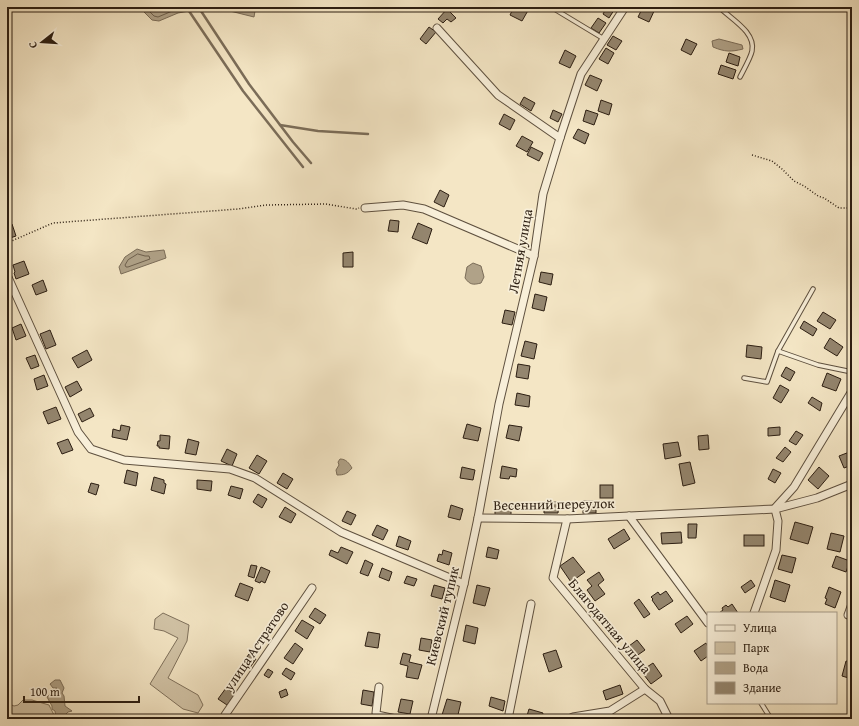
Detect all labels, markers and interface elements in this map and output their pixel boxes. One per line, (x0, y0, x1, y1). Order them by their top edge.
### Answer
north arrow (22, 22, 62, 62)
text: С (24, 40, 41, 50)
street label: Летняя улица (503, 207, 537, 295)
street label: Весенний переулок (493, 493, 615, 515)
street label: Киевский тупик (420, 564, 464, 667)
street label: Благодатная улица (564, 574, 656, 678)
street label: улица Астратово (218, 597, 293, 696)
legend (707, 612, 837, 704)
text: Улица (743, 619, 777, 636)
text: Парк (743, 639, 770, 656)
text: Вода (743, 659, 768, 676)
scale bar (24, 678, 139, 704)
text: Здание (743, 679, 782, 696)
text: 100 m (30, 683, 60, 700)

